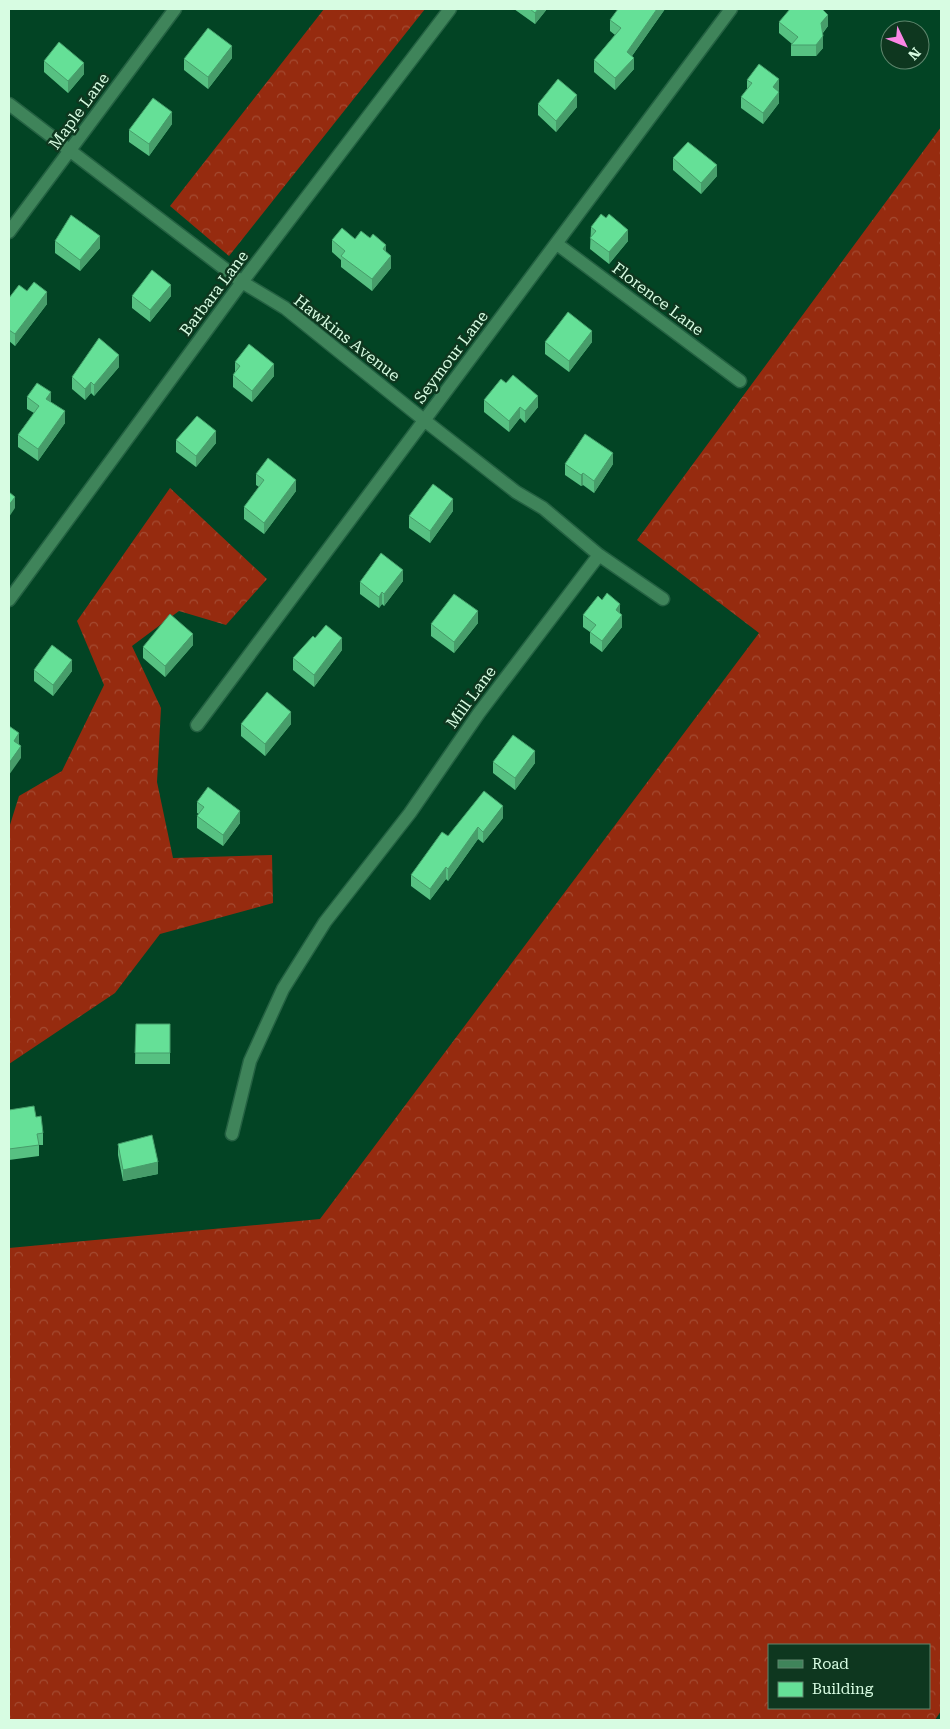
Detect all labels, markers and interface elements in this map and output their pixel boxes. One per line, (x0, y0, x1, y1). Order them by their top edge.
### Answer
north arrow (880, 20, 930, 70)
text: N (905, 44, 924, 63)
street label: Maple Lane (45, 69, 113, 153)
street label: Barbara Lane (176, 247, 252, 339)
street label: Florence Lane (609, 258, 708, 340)
street label: Hawkins Avenue (290, 291, 404, 385)
street label: Seymour Lane (410, 307, 492, 407)
street label: Mill Lane (442, 662, 500, 732)
legend (768, 1644, 930, 1709)
text: Road (812, 1655, 849, 1673)
text: Building (812, 1680, 874, 1698)

